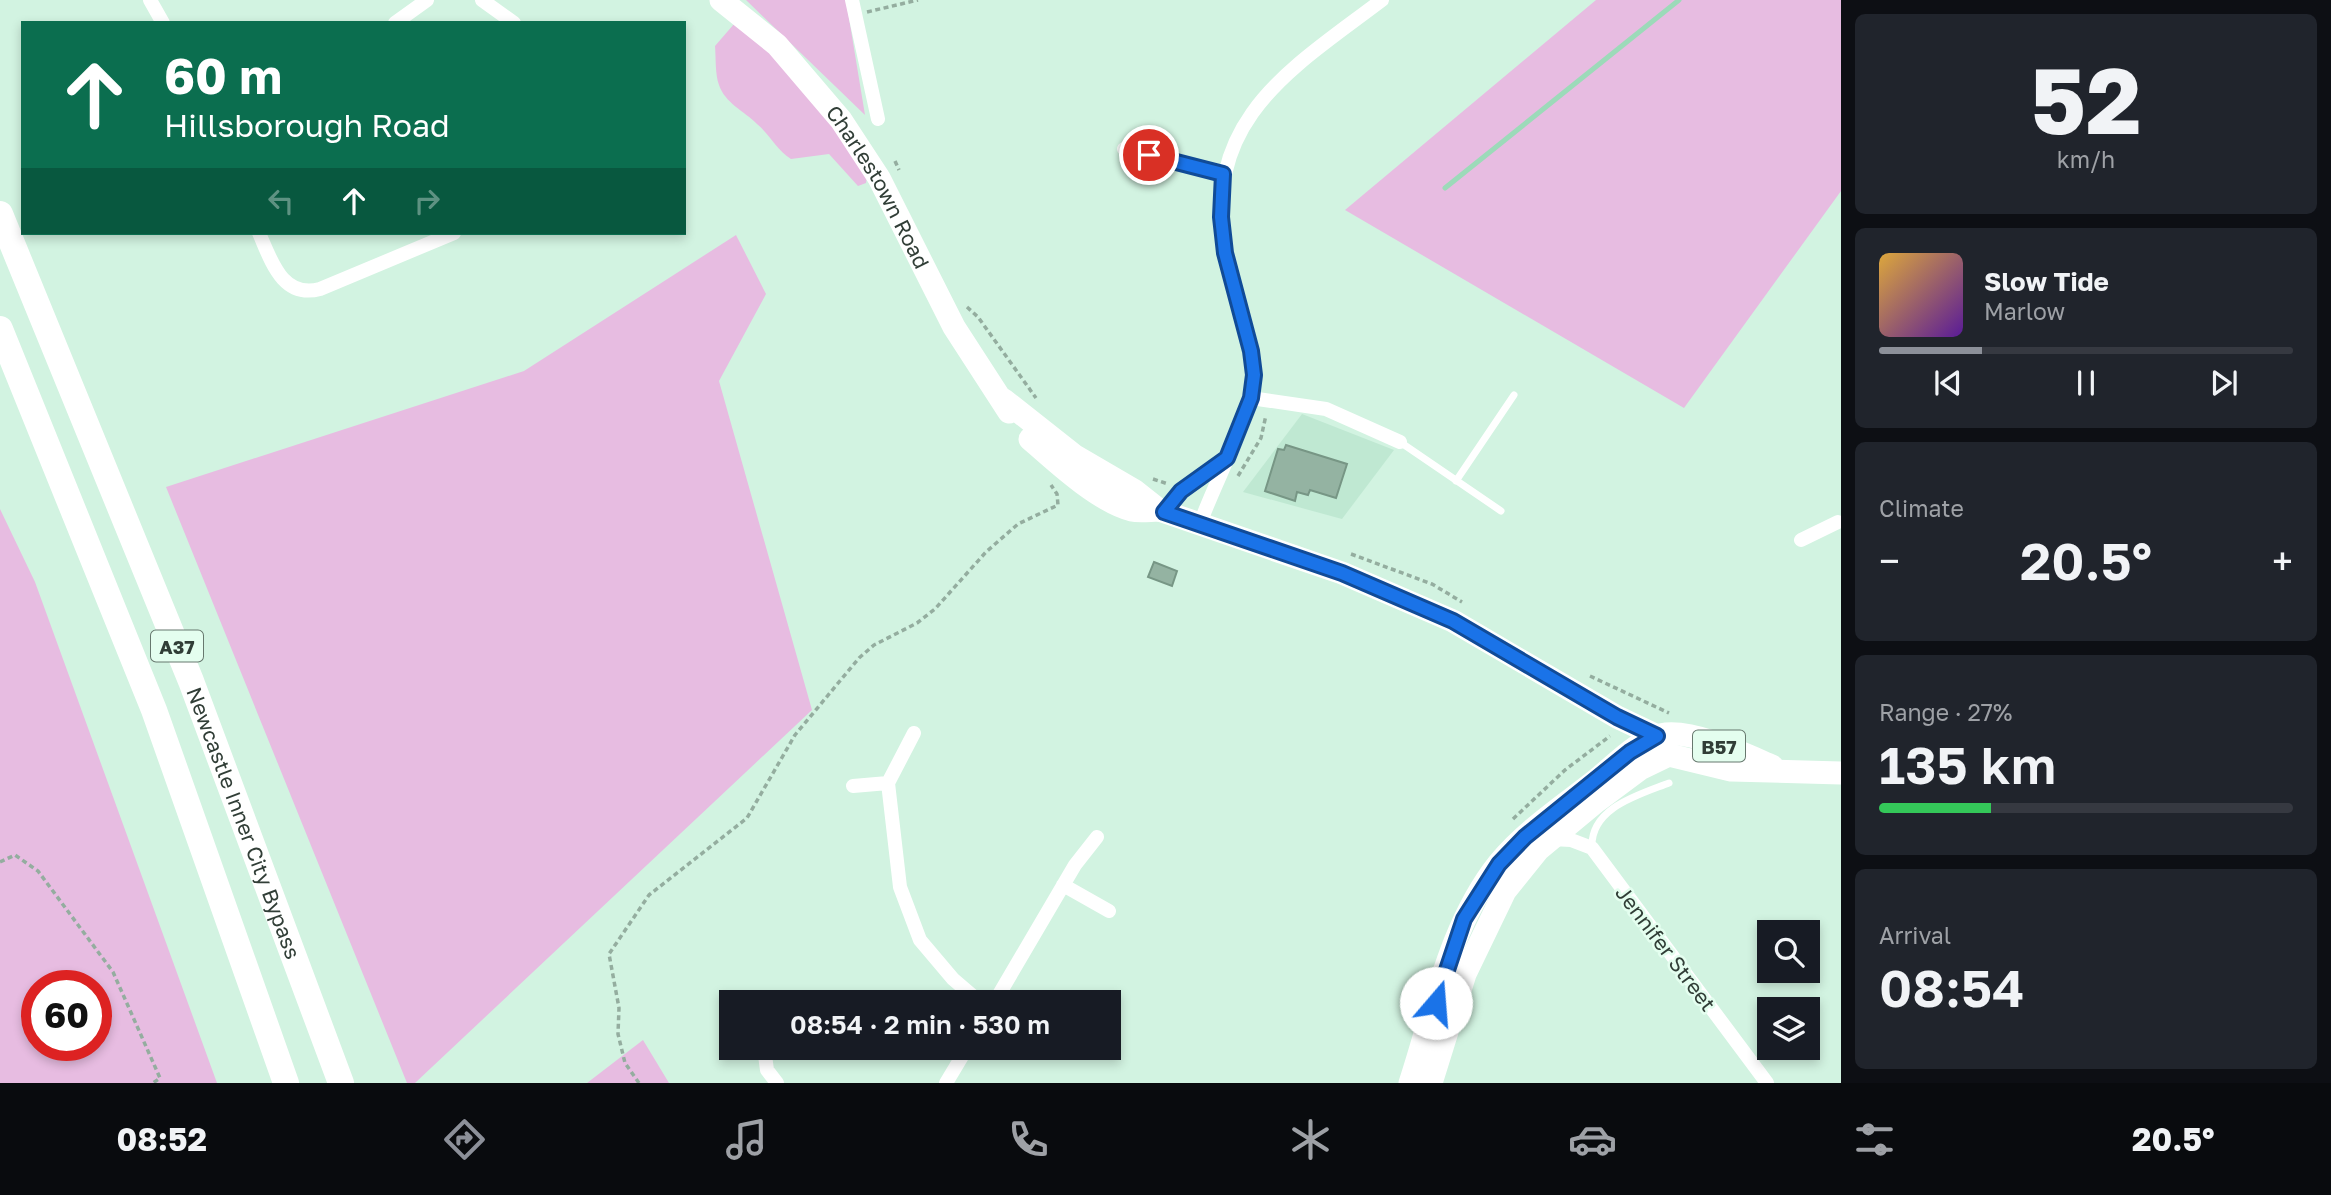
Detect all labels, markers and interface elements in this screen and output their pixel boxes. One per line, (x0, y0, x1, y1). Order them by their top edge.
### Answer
text: 52 (2030, 45, 2142, 154)
text: 60 m (164, 46, 282, 105)
icon: ahead (49, 49, 140, 140)
street label: Charlestown Road (821, 100, 935, 273)
text: Hillsborough Road (164, 106, 450, 144)
pin (1119, 125, 1179, 185)
icon: arrive (1130, 136, 1168, 174)
text: km/h (2057, 145, 2115, 173)
icon: left (262, 182, 300, 220)
icon: ahead (335, 182, 373, 220)
icon: right (408, 182, 446, 220)
text: Slow Tide (1984, 266, 2109, 297)
text: Marlow (1984, 297, 2065, 325)
icon: previous (1929, 364, 1967, 402)
icon: pause (2067, 364, 2105, 402)
icon: next (2205, 364, 2243, 402)
text: Climate (1879, 494, 1964, 522)
text: 20.5° (2020, 529, 2152, 591)
text: − (1879, 538, 1900, 583)
text: + (2272, 538, 2293, 583)
road number: A37 (151, 631, 203, 662)
street label: Newcastle Inner City Bypass (181, 683, 306, 962)
text: Range · 27% (1879, 698, 2012, 726)
road number: B57 (1693, 730, 1745, 762)
text: 135 km (1879, 733, 2056, 795)
street label: Jennifer Street (1610, 880, 1722, 1016)
map controls (1757, 920, 1820, 1060)
button: search (1757, 920, 1820, 983)
text: Arrival (1879, 921, 1951, 949)
text: 08:54 (1879, 956, 2025, 1018)
position arrow (1399, 966, 1473, 1040)
speed limit sign: 60 (21, 970, 112, 1061)
button: layers (1757, 997, 1820, 1060)
text: 08:54 · 2 min · 530 m (790, 1009, 1050, 1040)
icon: directions (440, 1115, 489, 1164)
icon: music (722, 1115, 771, 1164)
icon: phone (1004, 1115, 1053, 1164)
icon: climate (1286, 1115, 1335, 1164)
icon: car (1568, 1115, 1617, 1164)
icon: filters (1850, 1115, 1899, 1164)
text: 08:52 (116, 1120, 207, 1158)
text: 20.5° (2132, 1120, 2215, 1158)

